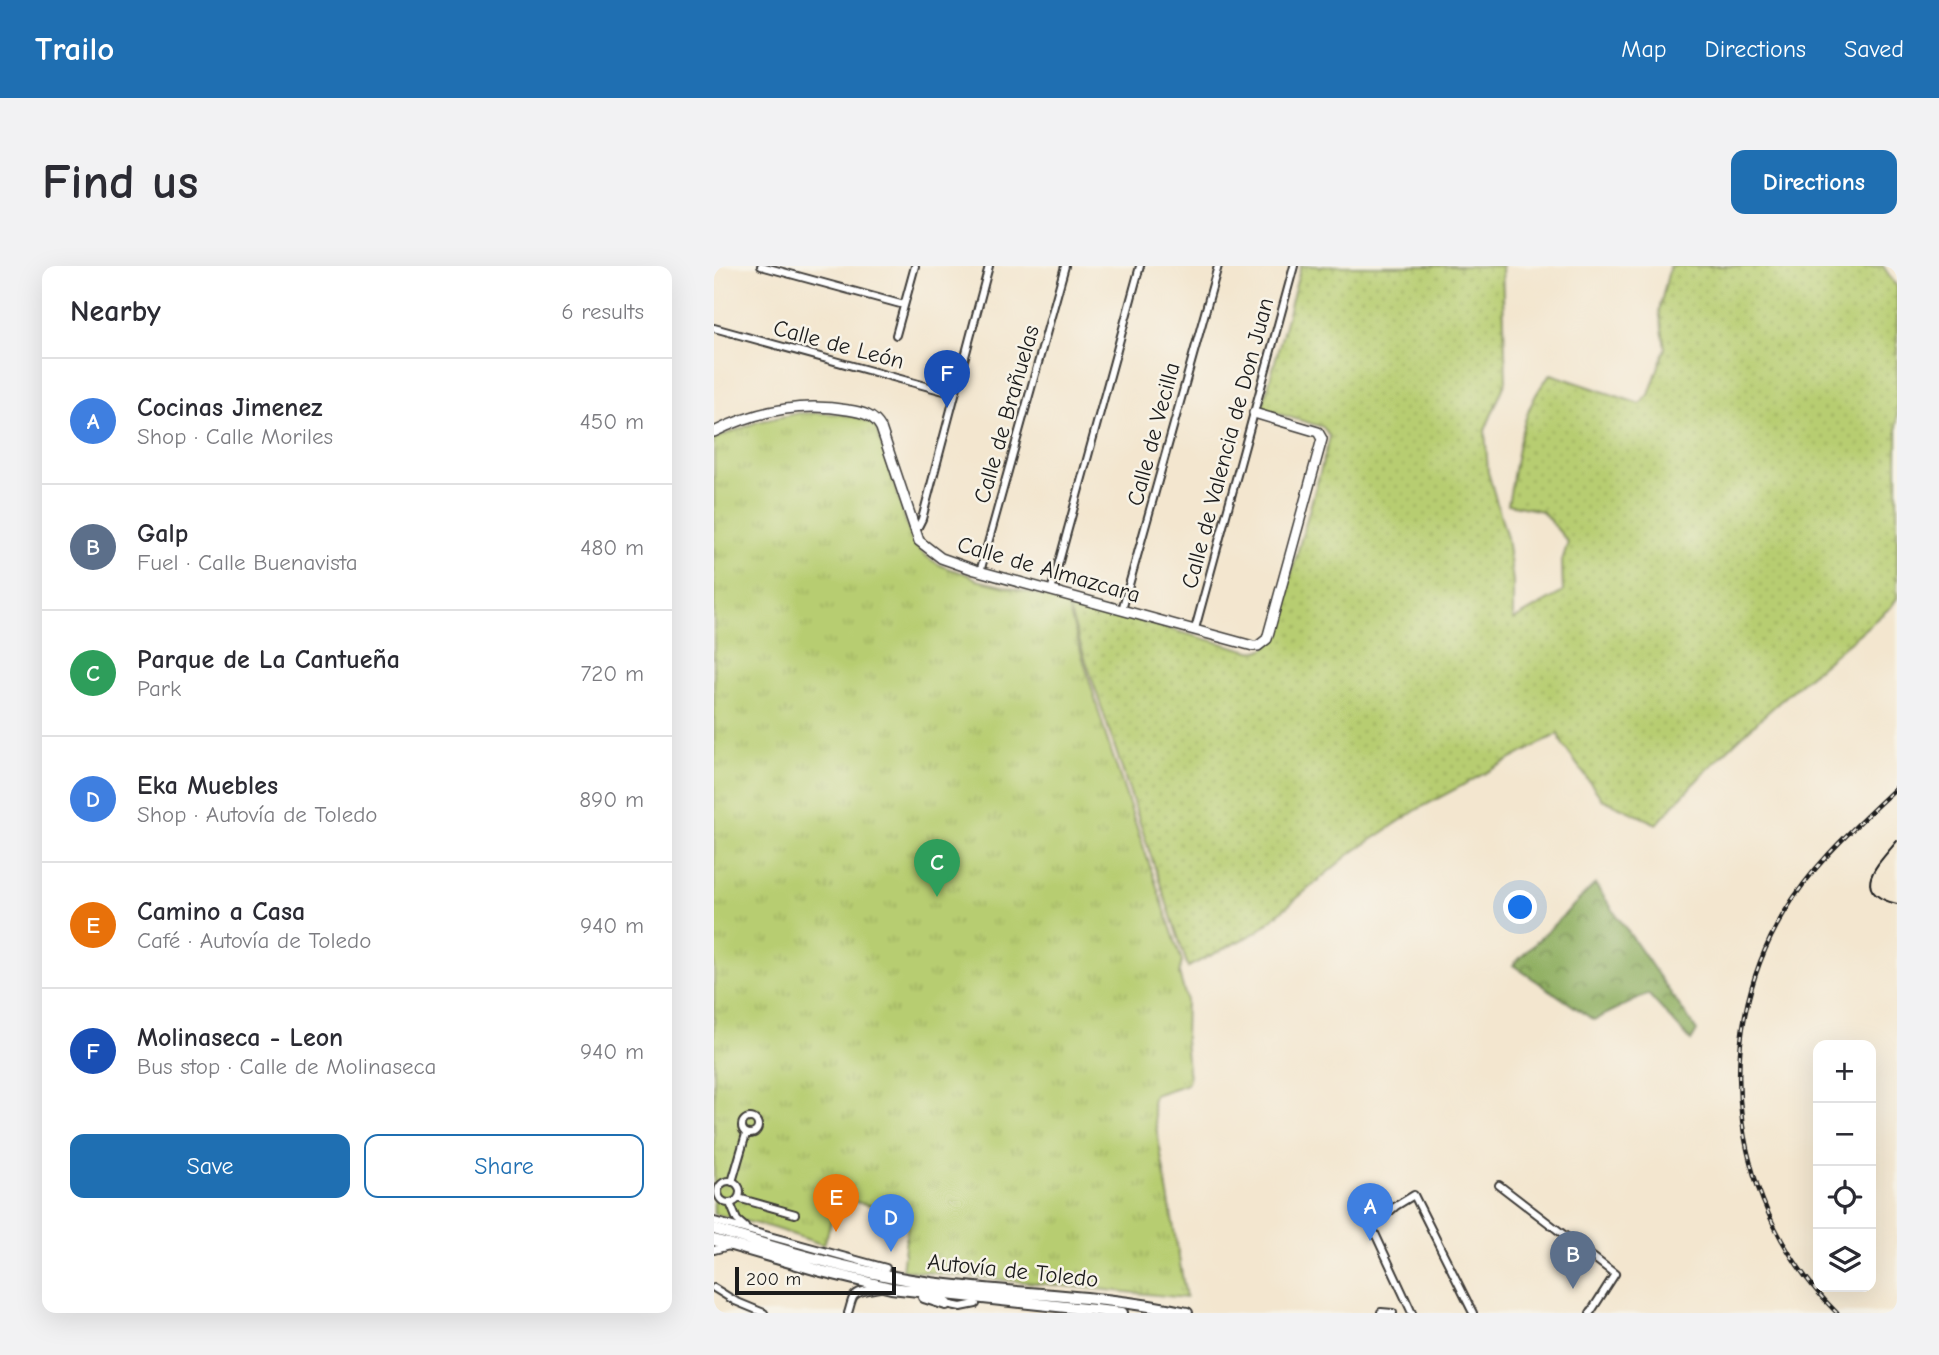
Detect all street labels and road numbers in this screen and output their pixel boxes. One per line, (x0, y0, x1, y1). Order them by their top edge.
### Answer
street label: Calle de Valencia de Don Juan (1176, 295, 1279, 591)
street label: Calle de León (771, 314, 907, 375)
street label: Calle de Brañuelas (968, 322, 1045, 506)
street label: Calle de Vecilla (1121, 359, 1186, 509)
street label: Calle de Almazcara (954, 530, 1143, 608)
street label: Autovía de Toledo (926, 1248, 1100, 1293)

